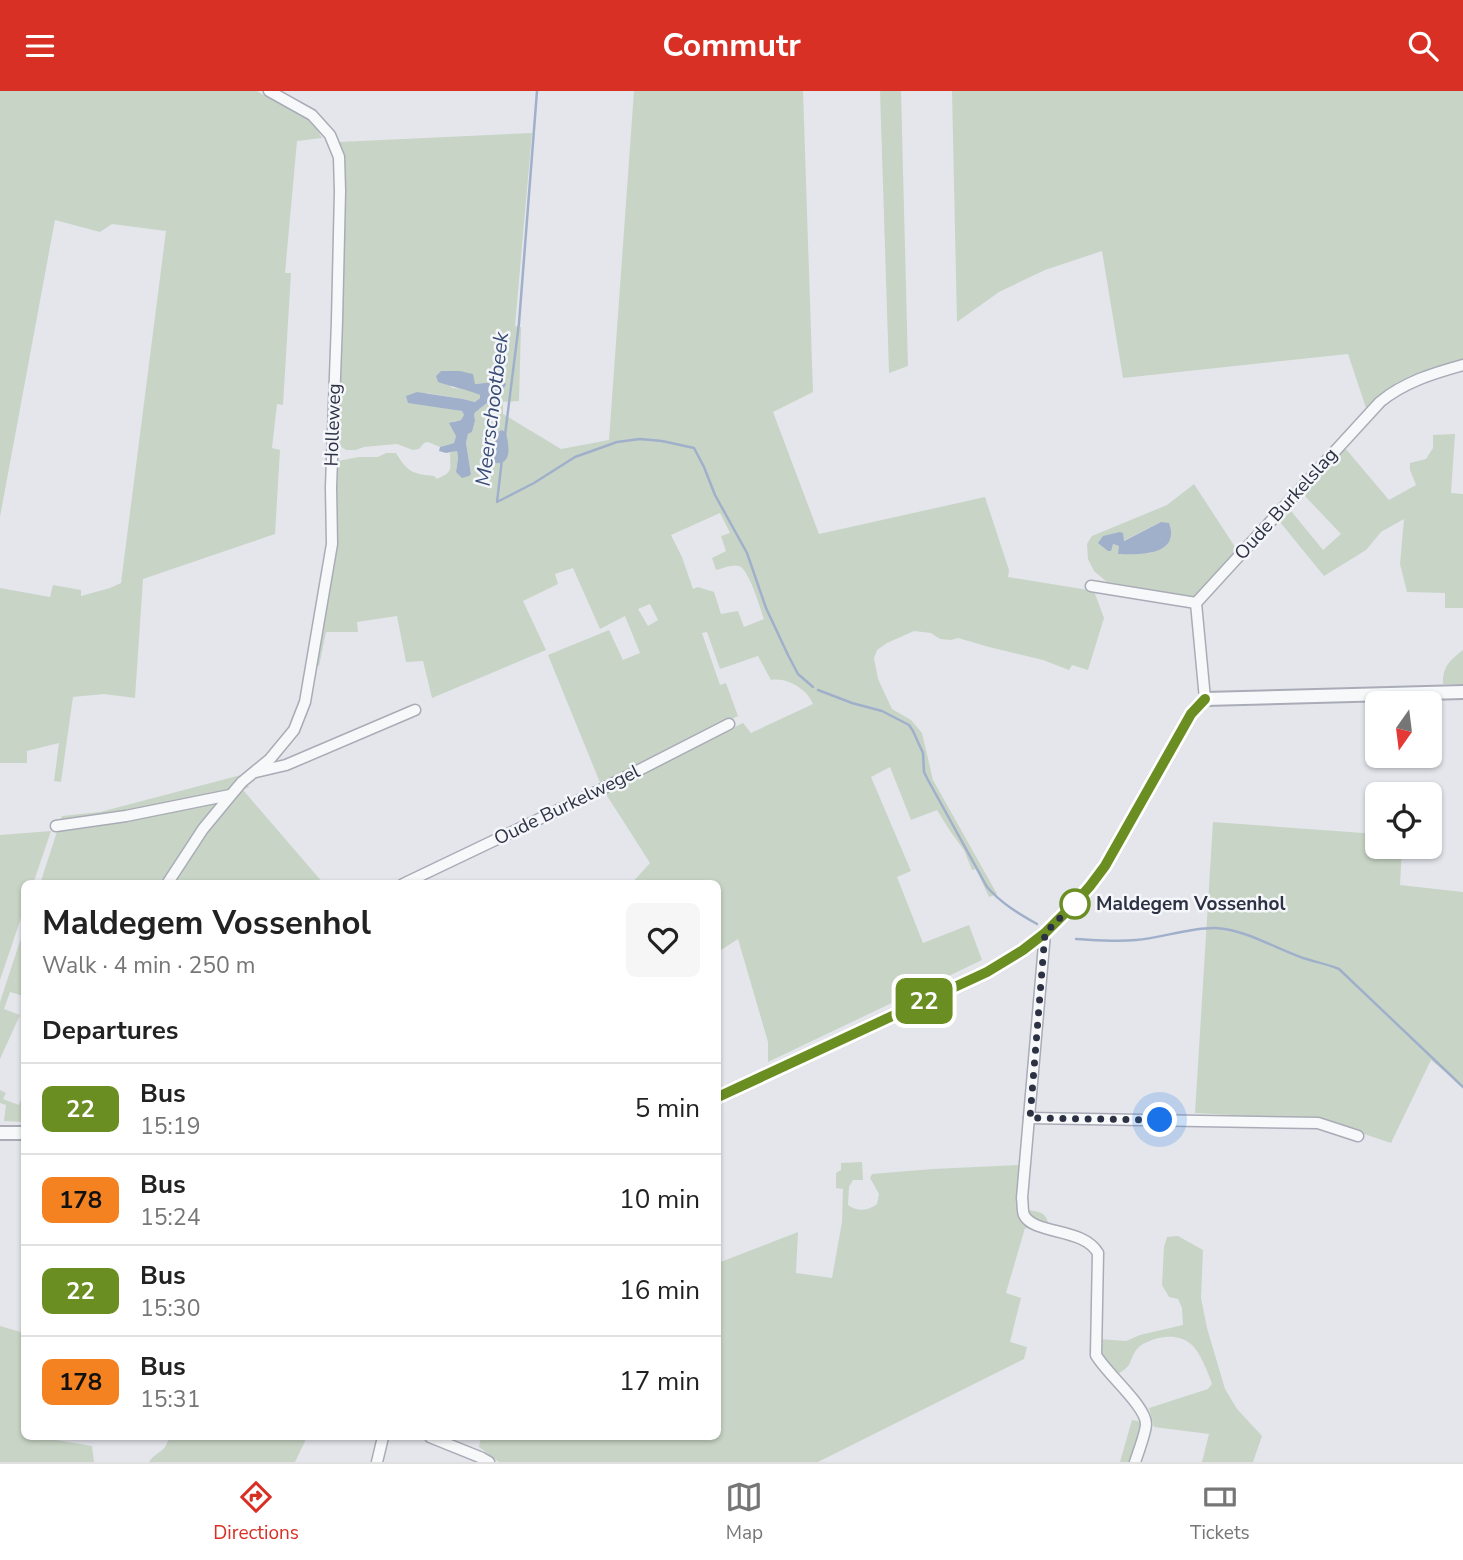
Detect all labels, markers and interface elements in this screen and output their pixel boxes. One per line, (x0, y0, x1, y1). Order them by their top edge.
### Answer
text: Commutr (662, 24, 801, 67)
icon: menu (21, 27, 59, 65)
icon: search (1404, 27, 1442, 65)
water label: Meerschootbeek (469, 330, 515, 488)
street label: Holleweg (319, 383, 347, 467)
street label: Oude Burkelslag (1229, 442, 1343, 566)
north arrow (1365, 691, 1442, 768)
map controls (1365, 691, 1442, 859)
street label: Oude Burkelwegel (490, 758, 645, 852)
button: locate (1365, 782, 1442, 859)
marker: Maldegem Vossenhol (1060, 889, 1090, 919)
place label: Maldegem Vossenhol (1096, 891, 1286, 917)
text: Maldegem Vossenhol (42, 901, 371, 946)
button: heart (626, 903, 700, 977)
text: Walk · 4 min · 250 m (42, 950, 255, 981)
line badge: 22 (892, 978, 956, 1024)
text: 22 (910, 985, 938, 1017)
text: Departures (42, 1013, 178, 1048)
text: Bus (140, 1076, 186, 1111)
text: 5 min (635, 1091, 700, 1126)
text: 22 (66, 1093, 95, 1125)
your location (1142, 1102, 1177, 1137)
text: 15:19 (140, 1111, 200, 1142)
text: Bus (140, 1167, 186, 1202)
text: 10 min (619, 1182, 700, 1217)
text: 178 (59, 1184, 102, 1216)
text: 15:24 (140, 1202, 200, 1233)
text: Bus (140, 1258, 186, 1293)
text: 16 min (619, 1273, 700, 1308)
text: 22 (66, 1275, 95, 1307)
text: 15:30 (140, 1293, 200, 1324)
text: Bus (140, 1349, 186, 1384)
text: 17 min (619, 1364, 700, 1399)
text: 178 (59, 1366, 102, 1398)
text: 15:31 (140, 1384, 200, 1415)
tab: Directions (213, 1478, 299, 1546)
tab: Map (725, 1478, 763, 1546)
tab: Tickets (1190, 1478, 1250, 1546)

